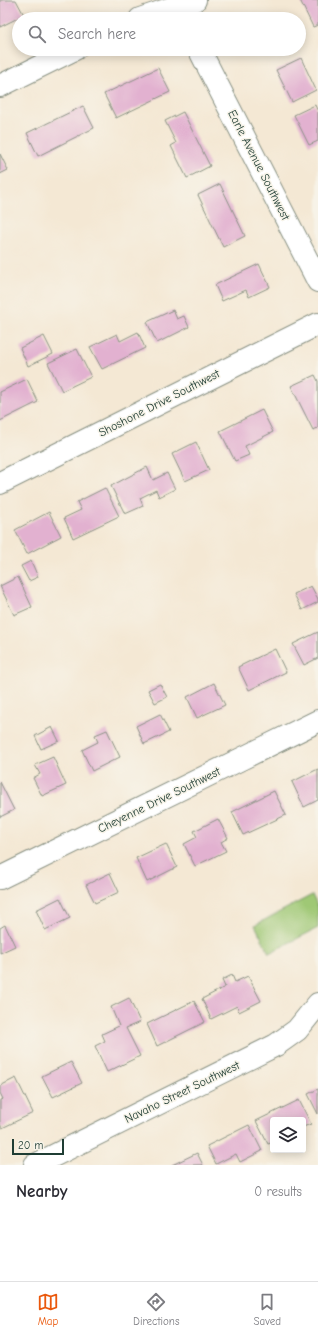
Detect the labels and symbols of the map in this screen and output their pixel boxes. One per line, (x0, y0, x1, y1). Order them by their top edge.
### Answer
street label: Earle Avenue Southwest (225, 108, 293, 223)
street label: Shoshone Drive Southwest (96, 366, 222, 440)
street label: Cheyenne Drive Southwest (95, 764, 223, 836)
street label: Navaho Street Southwest (122, 1058, 242, 1126)
scale bar (12, 1137, 64, 1156)

